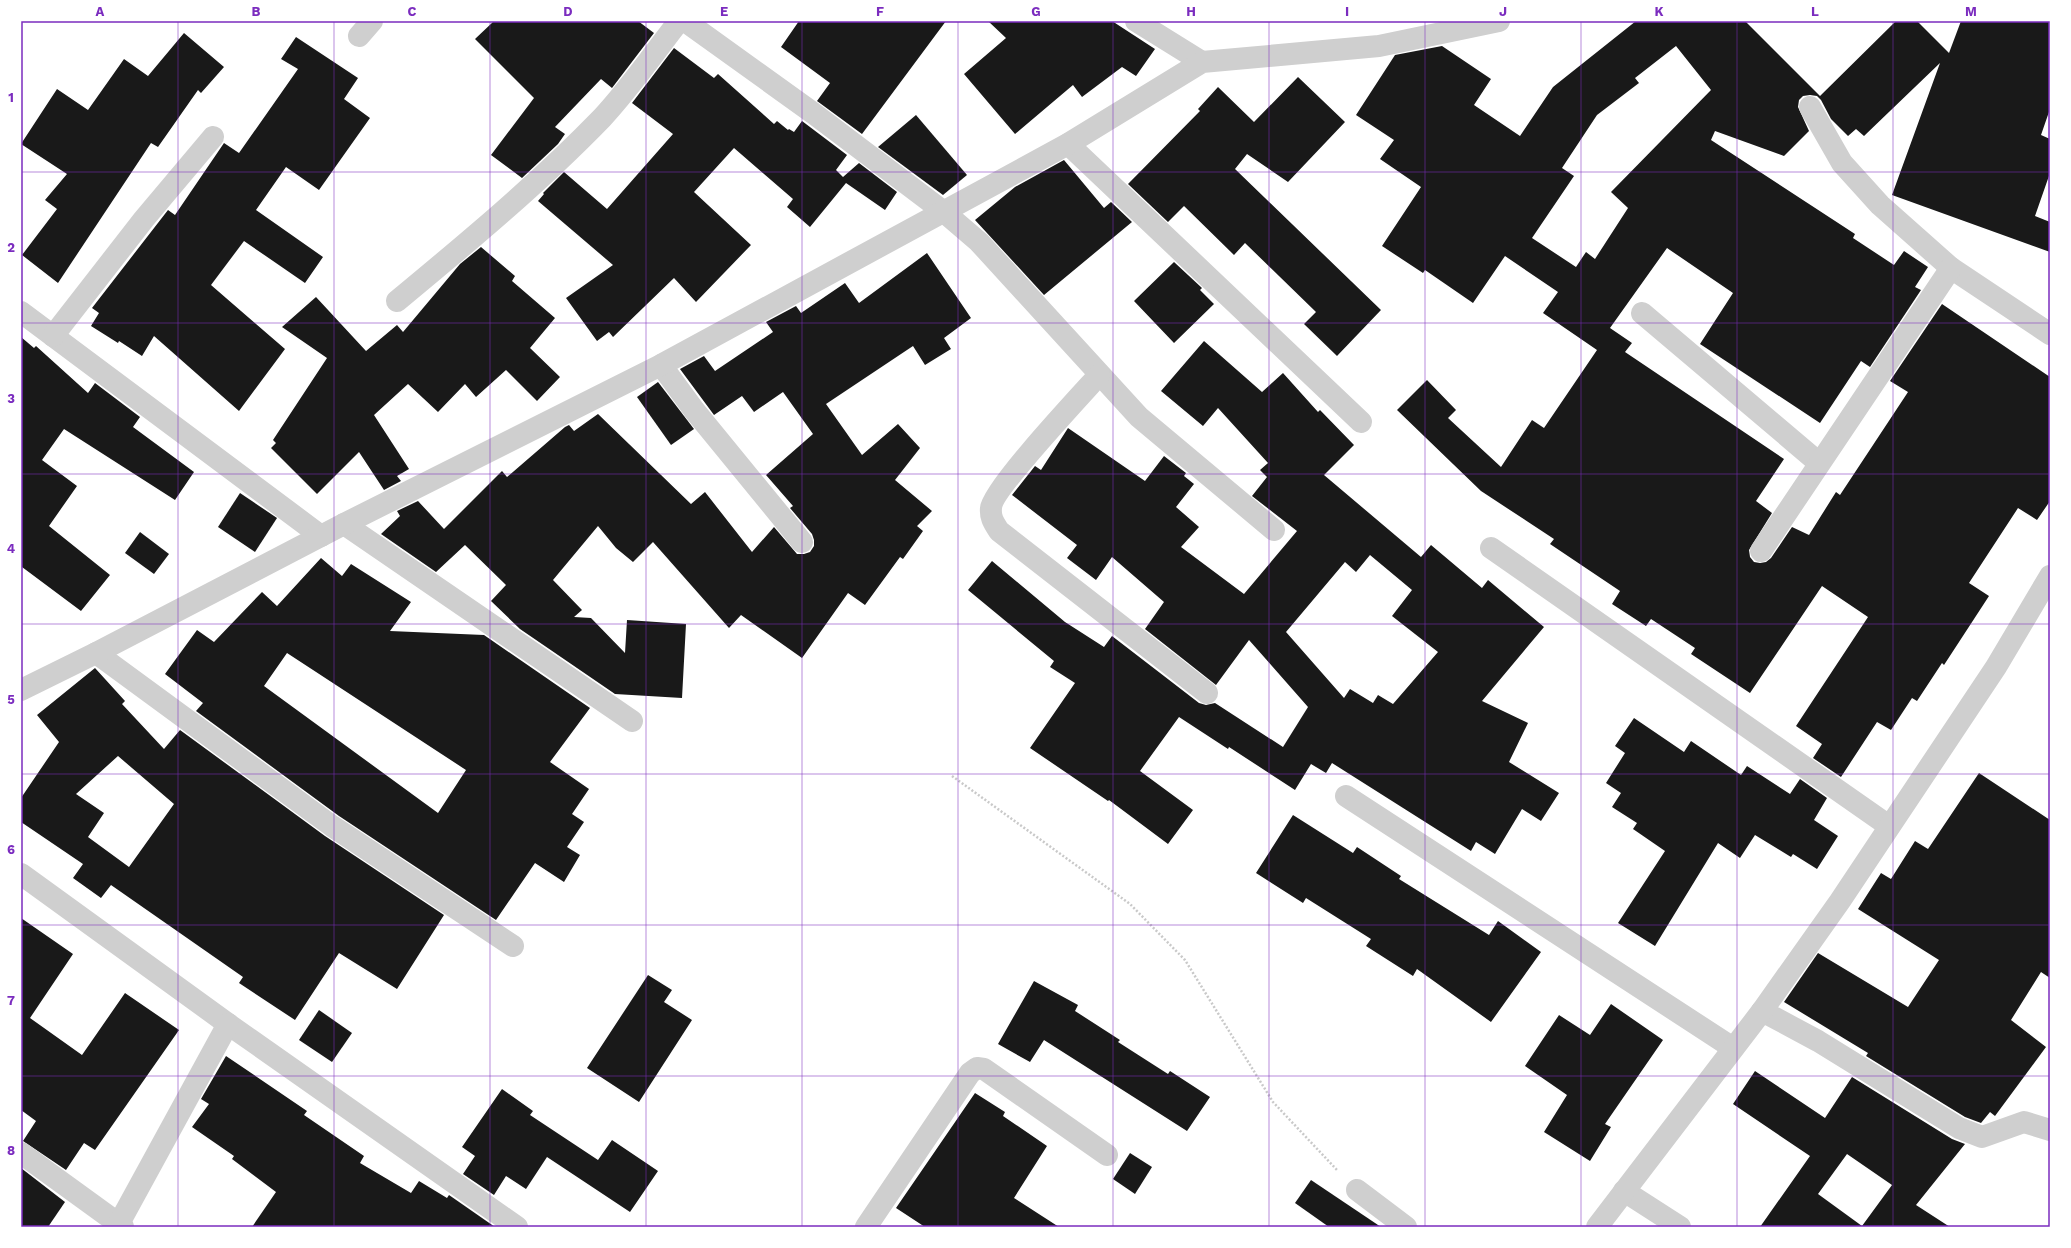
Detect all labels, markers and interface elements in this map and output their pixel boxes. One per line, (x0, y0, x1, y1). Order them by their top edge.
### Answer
text: A (96, 4, 105, 19)
text: B (252, 4, 261, 19)
text: C (408, 4, 417, 19)
text: D (563, 4, 573, 19)
text: E (720, 4, 728, 19)
text: F (876, 4, 884, 19)
text: G (1031, 4, 1041, 19)
text: H (1186, 4, 1196, 19)
text: I (1345, 4, 1349, 19)
text: J (1499, 4, 1507, 19)
text: K (1654, 4, 1664, 19)
text: L (1811, 4, 1819, 19)
text: M (1965, 4, 1977, 19)
text: 1 (8, 90, 14, 105)
text: 2 (7, 240, 15, 255)
text: 3 (7, 391, 15, 406)
text: 4 (7, 541, 16, 556)
text: 5 (7, 692, 15, 707)
text: 6 (7, 842, 15, 857)
text: 7 (7, 993, 15, 1008)
text: 8 (7, 1143, 15, 1158)

